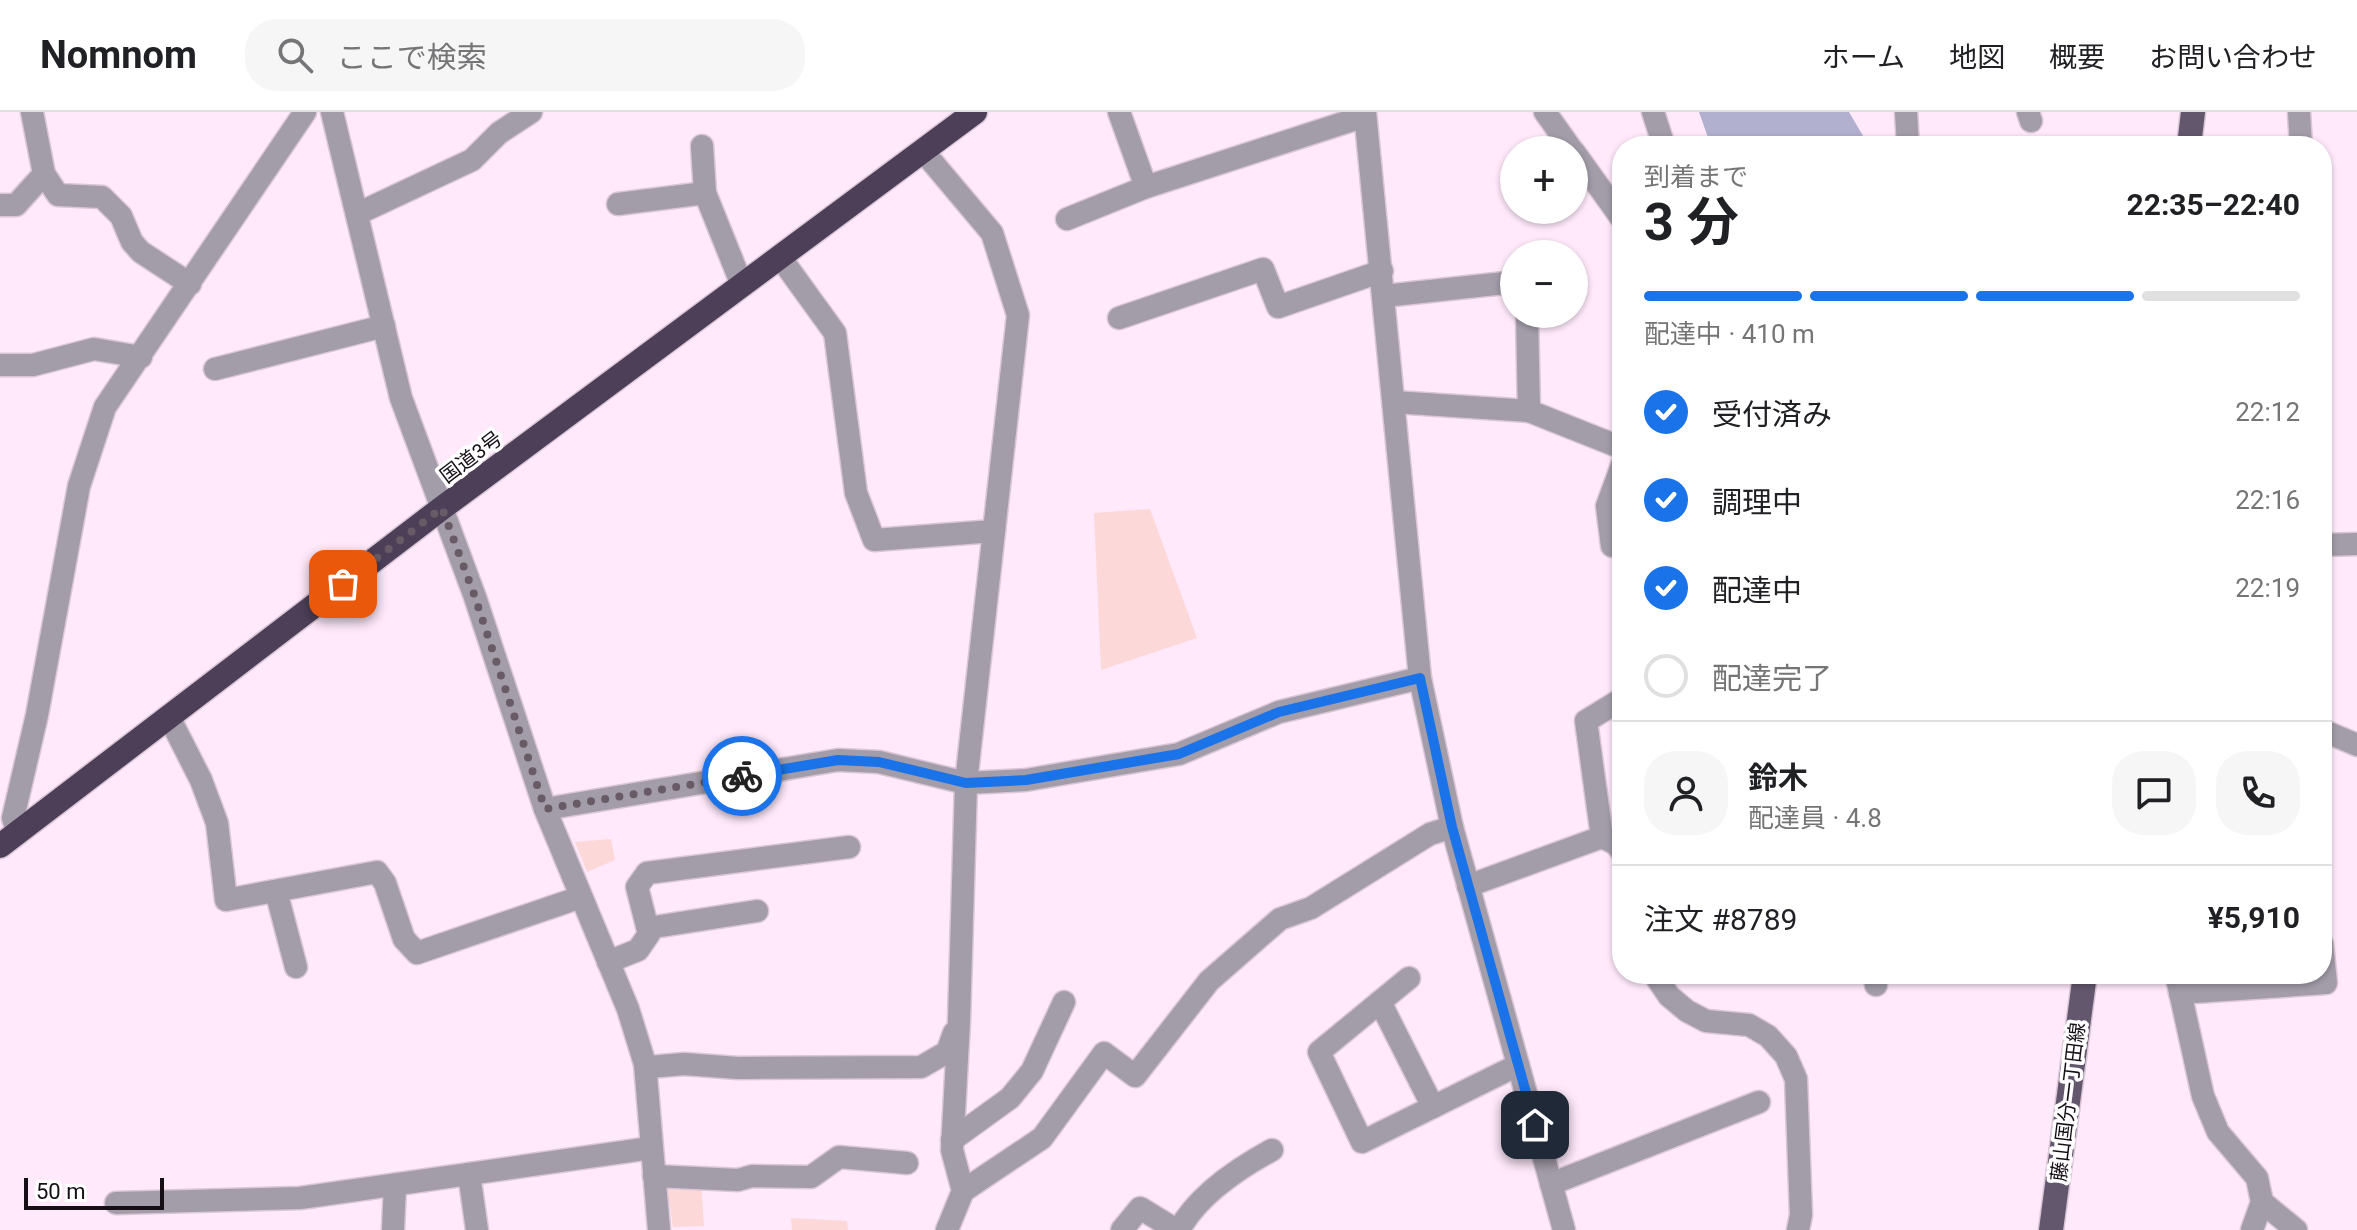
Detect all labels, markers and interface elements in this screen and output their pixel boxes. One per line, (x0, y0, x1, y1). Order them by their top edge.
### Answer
search box (245, 19, 805, 91)
text: Nomnom (40, 33, 197, 77)
icon: search (273, 33, 317, 77)
text: ここで検索 (337, 40, 487, 75)
text: ホーム (1822, 41, 1905, 74)
text: 地図 (1949, 41, 2005, 74)
text: 概要 (2049, 41, 2105, 74)
text: お問い合わせ (2149, 41, 2317, 74)
map controls (1500, 136, 1588, 328)
button: + (1500, 136, 1588, 224)
text: 到着まで (1644, 162, 1748, 192)
text: 22:35–22:40 (2126, 187, 2300, 222)
text: 3 分 (1644, 192, 1739, 253)
button: − (1500, 240, 1588, 328)
text: 配達中 · 410 m (1644, 319, 1815, 349)
icon: check (1644, 390, 1688, 434)
text: 受付済み (1712, 397, 1832, 432)
text: 22:12 (2235, 397, 2300, 427)
street label: 国道3号 (435, 426, 507, 488)
icon: check (1644, 478, 1688, 522)
text: 調理中 (1712, 485, 1802, 520)
text: 22:16 (2235, 485, 2300, 515)
pin (309, 550, 377, 618)
icon: bag (321, 562, 365, 606)
icon: check (1644, 566, 1688, 610)
text: 配達中 (1712, 573, 1802, 608)
text: 22:19 (2235, 573, 2300, 603)
text: 配達完了 (1712, 661, 1832, 696)
courier (702, 736, 782, 816)
button: person (1644, 751, 1728, 835)
button: chat (2112, 751, 2196, 835)
button: phone (2216, 751, 2300, 835)
icon: bike (720, 754, 764, 798)
text: 鈴木 (1748, 760, 1808, 795)
text: 配達員 · 4.8 (1748, 803, 1882, 833)
text: ¥5,910 (2208, 900, 2300, 935)
text: 注文 #8789 (1644, 902, 1797, 937)
street label: 藤山国分一丁田線 (2046, 1021, 2090, 1183)
pin (1501, 1091, 1569, 1159)
icon: home (1513, 1103, 1557, 1147)
scale bar (24, 1174, 164, 1210)
text: 50 m (36, 1179, 85, 1204)

